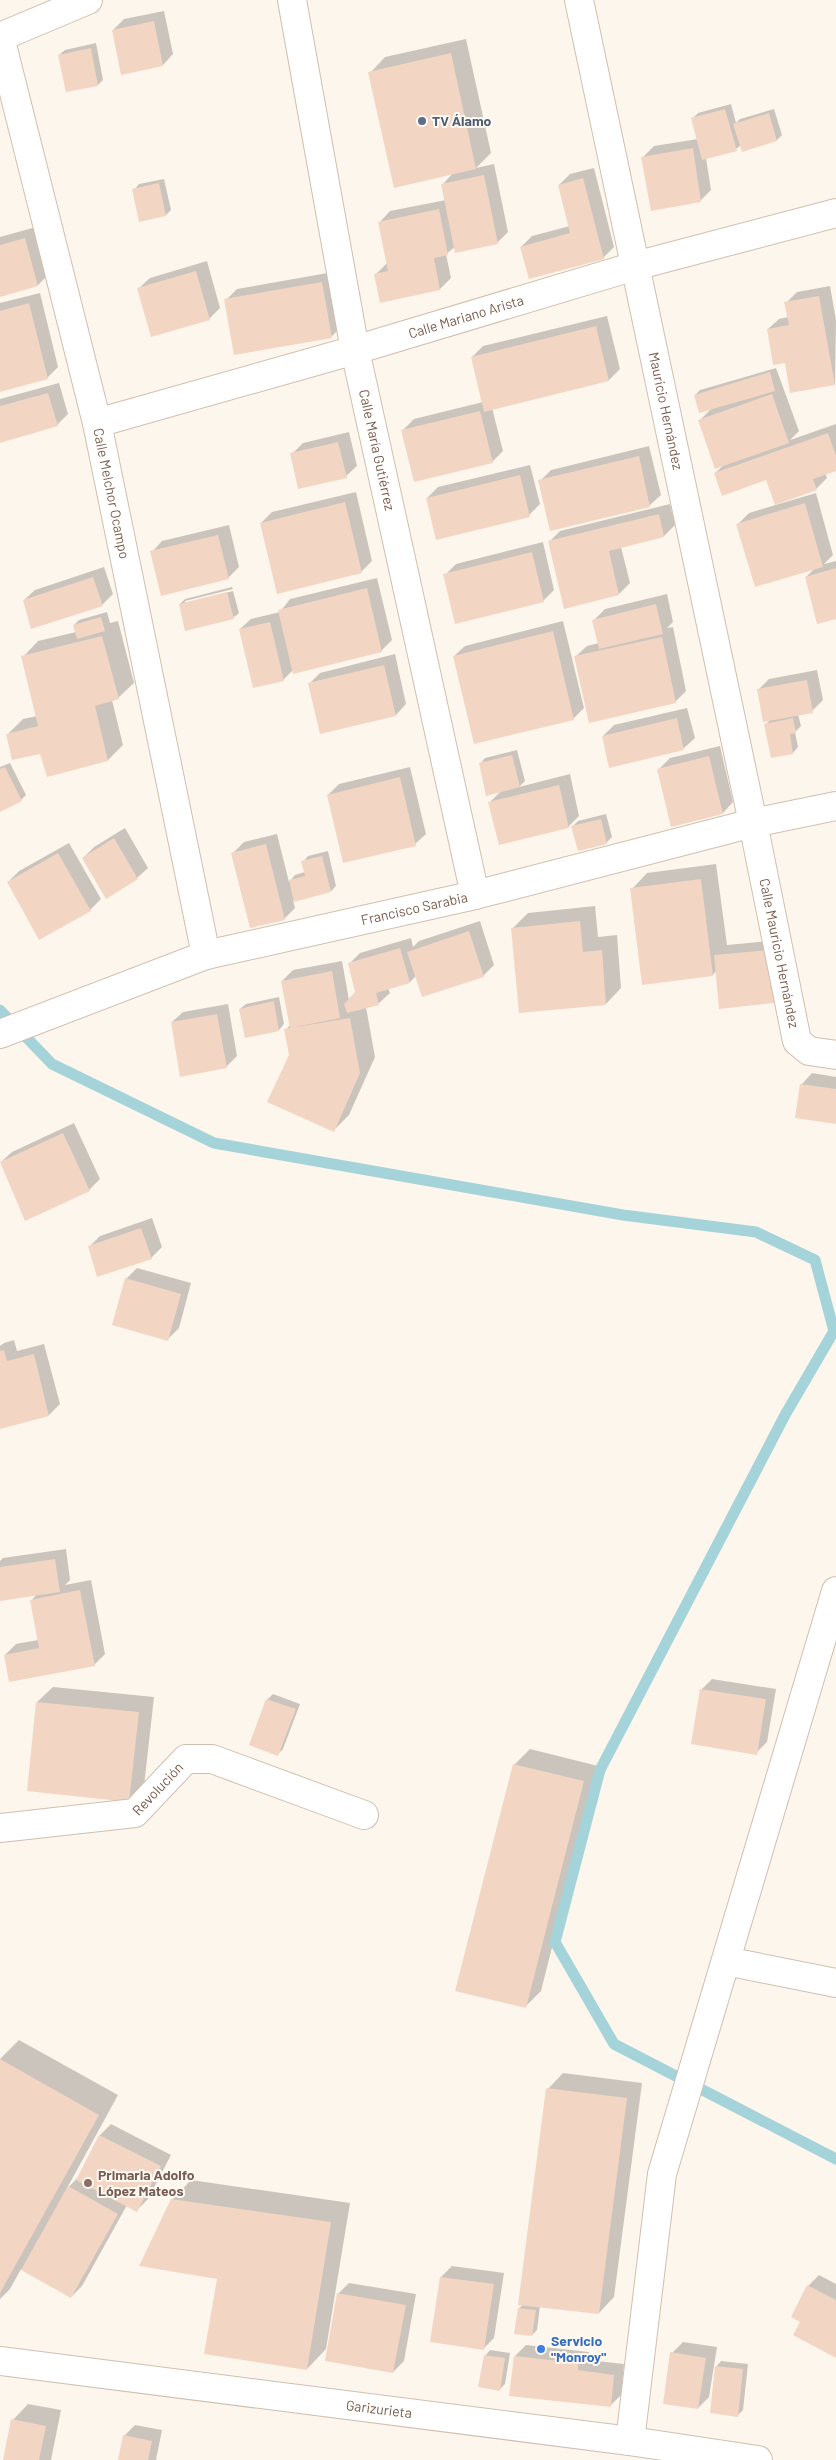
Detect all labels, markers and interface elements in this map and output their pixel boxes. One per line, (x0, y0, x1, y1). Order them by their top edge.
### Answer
place label: TV Álamo (432, 112, 492, 129)
marker: TV Álamo (416, 115, 428, 127)
street label: Calle Mariano Arista (406, 291, 525, 342)
street label: Mauricio Hernández (646, 350, 687, 471)
street label: Calle María Gutiérrez (356, 388, 399, 512)
street label: Calle Melchor Ocampo (90, 426, 134, 560)
street label: Calle Mauricio Hernández (756, 877, 803, 1029)
street label: Francisco Sarabia (359, 888, 469, 928)
street label: Revolución (128, 1759, 186, 1819)
place label: Primaria Adolfo López Mateos (98, 2166, 195, 2199)
marker: Primaria Adolfo López Mateos (82, 2177, 94, 2189)
place label: Servicio "Monroy" (551, 2332, 606, 2365)
marker: Servicio "Monroy" (535, 2343, 547, 2355)
street label: Garizurieta (345, 2396, 413, 2421)

